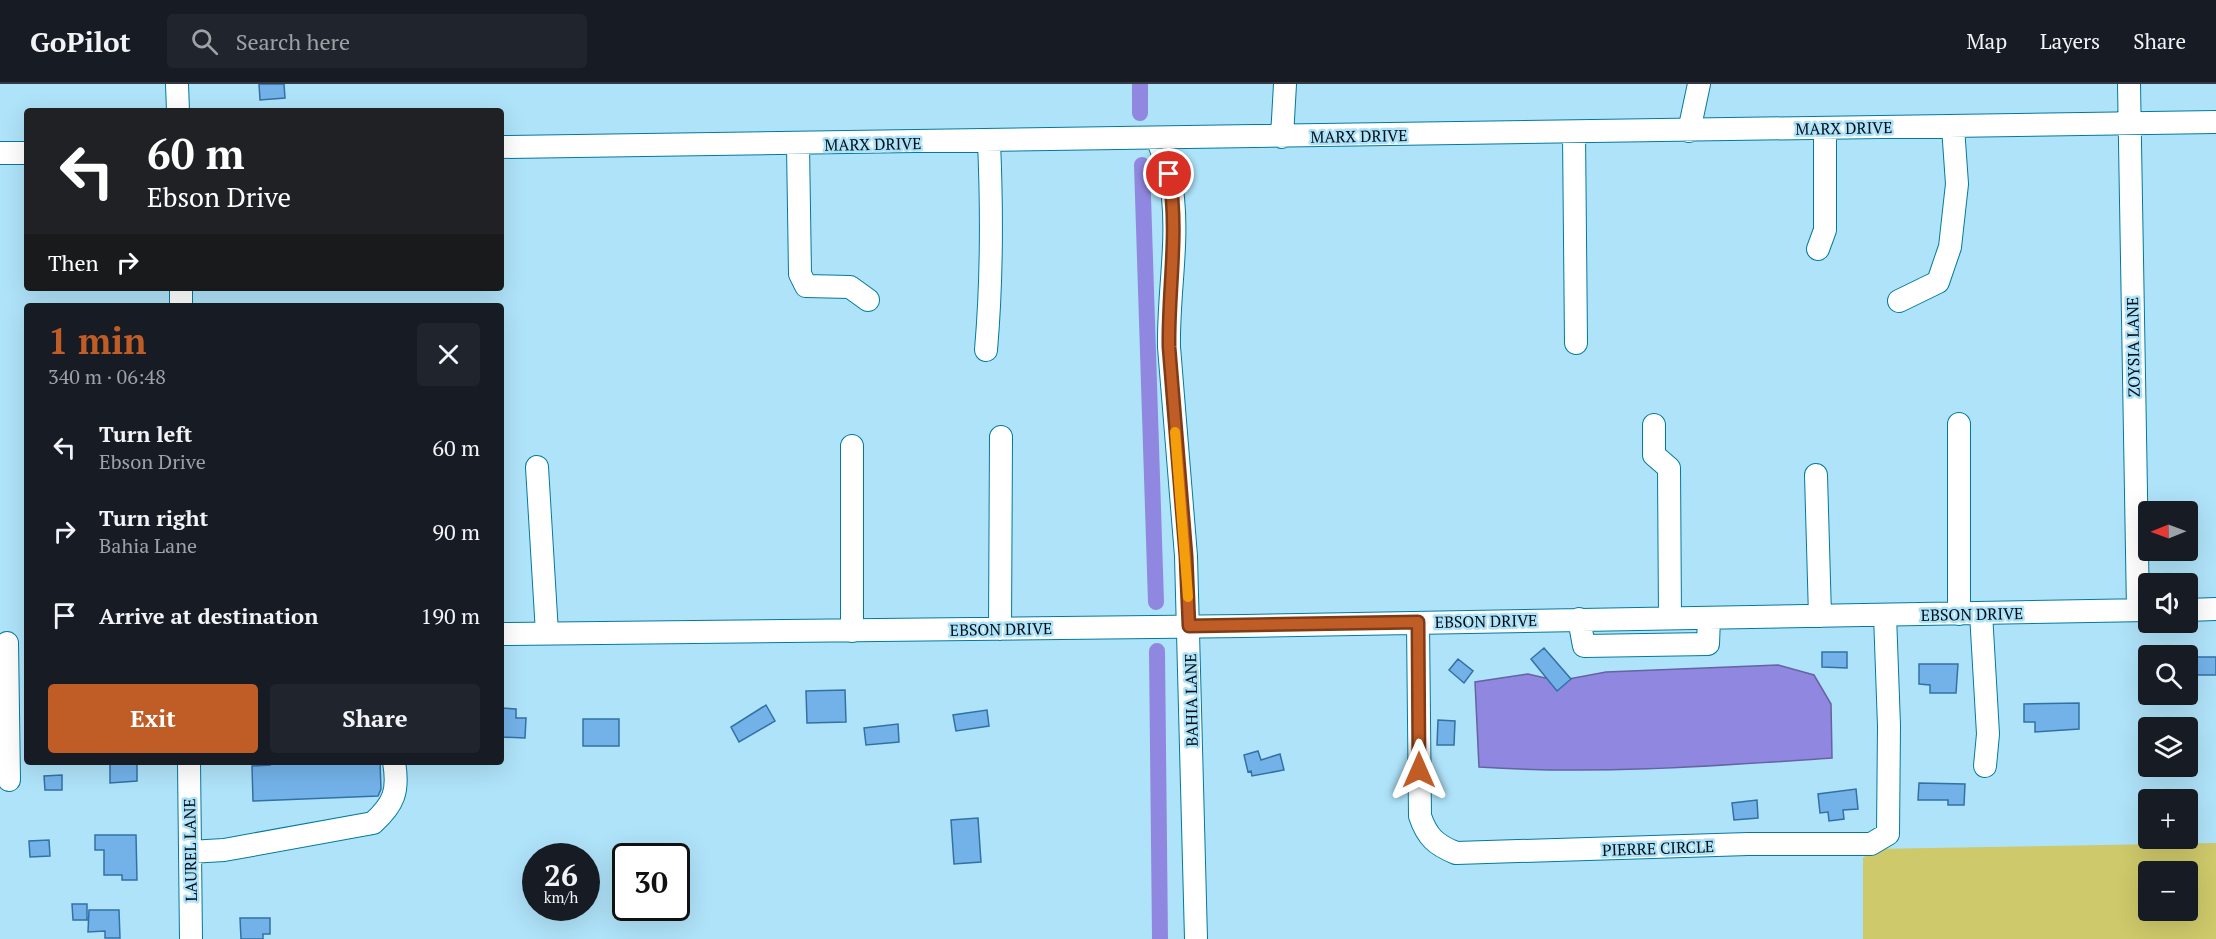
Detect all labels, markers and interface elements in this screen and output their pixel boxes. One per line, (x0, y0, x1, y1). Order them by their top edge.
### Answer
search box (167, 14, 587, 68)
text: GoPilot (30, 23, 131, 60)
icon: search (188, 25, 221, 58)
text: Search here (236, 27, 350, 56)
text: Map (1966, 27, 2007, 55)
text: Layers (2040, 27, 2100, 55)
text: Share (2133, 27, 2186, 55)
street label: MARX DRIVE (1795, 116, 1893, 140)
street label: MARX DRIVE (1310, 124, 1408, 148)
text: 60 m (147, 125, 245, 181)
icon: left (48, 132, 126, 210)
street label: MARX DRIVE (824, 132, 922, 156)
pin (1143, 148, 1194, 199)
icon: arrive (1152, 157, 1185, 190)
text: Ebson Drive (147, 179, 291, 215)
icon: right (111, 246, 144, 279)
text: Then (48, 248, 99, 277)
street label: ZOYSIA LANE (2121, 297, 2145, 397)
text: 1 min (48, 317, 146, 364)
button: close (417, 323, 480, 386)
text: 340 m · 06:48 (48, 363, 166, 390)
text: Turn left (99, 419, 192, 448)
icon: left (48, 431, 81, 464)
text: 60 m (432, 433, 480, 462)
text: Ebson Drive (99, 448, 206, 475)
north arrow (2138, 501, 2198, 561)
map controls (2138, 501, 2198, 921)
text: Turn right (99, 503, 208, 532)
icon: right (48, 515, 81, 548)
text: 90 m (432, 517, 480, 546)
text: Bahia Lane (99, 532, 197, 559)
button: sound (2138, 573, 2198, 633)
icon: arrive (48, 599, 81, 632)
text: Arrive at destination (99, 601, 318, 630)
text: 190 m (420, 601, 480, 630)
street label: EBSON DRIVE (1921, 602, 2023, 626)
street label: EBSON DRIVE (1435, 609, 1537, 633)
street label: EBSON DRIVE (950, 617, 1052, 641)
button: search (2138, 645, 2198, 705)
street label: BAHIA LANE (1179, 653, 1203, 747)
button: Exit (48, 684, 258, 753)
button: Share (270, 684, 480, 753)
button: layers (2138, 717, 2198, 777)
position arrow (1387, 738, 1451, 802)
button: + (2138, 789, 2198, 849)
street label: LAUREL LANE (178, 798, 202, 902)
street label: PIERRE CIRCLE (1602, 835, 1714, 861)
speed limit sign: 30 (612, 843, 690, 921)
text: 26 (544, 855, 578, 895)
button: − (2138, 861, 2198, 921)
text: km/h (544, 887, 578, 907)

